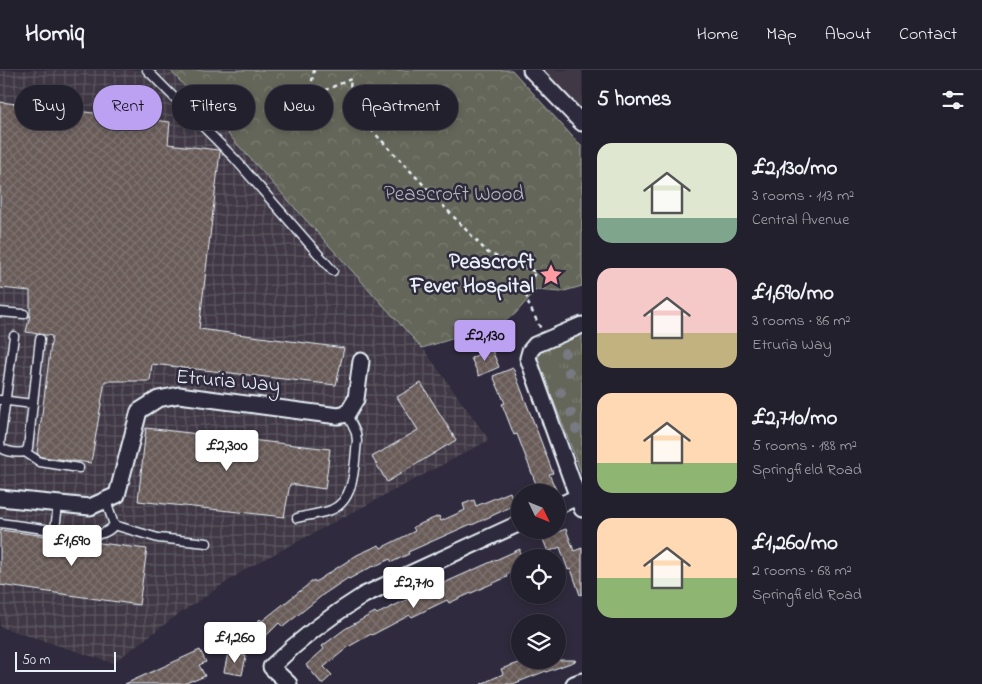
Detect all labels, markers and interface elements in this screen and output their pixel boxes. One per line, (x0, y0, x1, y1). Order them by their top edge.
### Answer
text: Homiq (25, 17, 84, 52)
text: Home (697, 22, 738, 48)
text: Map (766, 22, 797, 48)
text: About (825, 22, 871, 48)
text: Contact (899, 22, 957, 48)
chip: Buy (15, 85, 83, 130)
chip: Rent (93, 85, 162, 130)
chip: Filters (172, 85, 255, 130)
chip: New (265, 85, 333, 130)
chip: Apartment (343, 85, 458, 130)
text: 5 homes (597, 85, 672, 115)
icon: filters (939, 86, 967, 114)
text: £2,130/mo (752, 154, 837, 184)
icon: home (637, 163, 697, 223)
park label: Peascroft Wood (384, 180, 524, 210)
text: 3 rooms · 113 m² (752, 184, 854, 208)
text: Central Avenue (752, 208, 849, 232)
place label: Peascroft Fever Hospital (409, 248, 535, 302)
place icon: Peascroft Fever Hospital (538, 262, 564, 288)
text: £1,690/mo (752, 279, 834, 309)
icon: home (637, 288, 697, 348)
text: 3 rooms · 86 m² (752, 309, 850, 333)
pin: £2,130 (444, 320, 526, 362)
text: £2,130 (465, 324, 505, 348)
text: Etruria Way (752, 333, 832, 357)
street label: Etruria Way (175, 363, 281, 403)
text: £2,710/mo (752, 404, 837, 434)
icon: home (637, 413, 697, 473)
pin: £2,300 (186, 430, 268, 472)
text: £2,300 (206, 434, 248, 458)
text: 5 rooms · 188 m² (752, 434, 857, 458)
text: Springfield Road (752, 458, 862, 482)
north arrow (511, 484, 566, 539)
map controls (511, 484, 566, 669)
pin: £1,690 (31, 524, 113, 567)
text: £1,690 (54, 529, 90, 553)
text: £1,260/mo (752, 529, 838, 559)
icon: home (637, 538, 697, 598)
button: locate (511, 549, 566, 604)
text: 2 rooms · 68 m² (752, 559, 852, 583)
pin: £2,710 (373, 566, 455, 609)
text: £2,710 (394, 571, 434, 595)
text: Springfield Road (752, 583, 862, 607)
button: layers (511, 614, 566, 669)
pin: £1,260 (194, 622, 276, 664)
text: £1,260 (215, 626, 255, 650)
scale bar (15, 649, 116, 672)
text: 50 m (22, 650, 50, 671)

